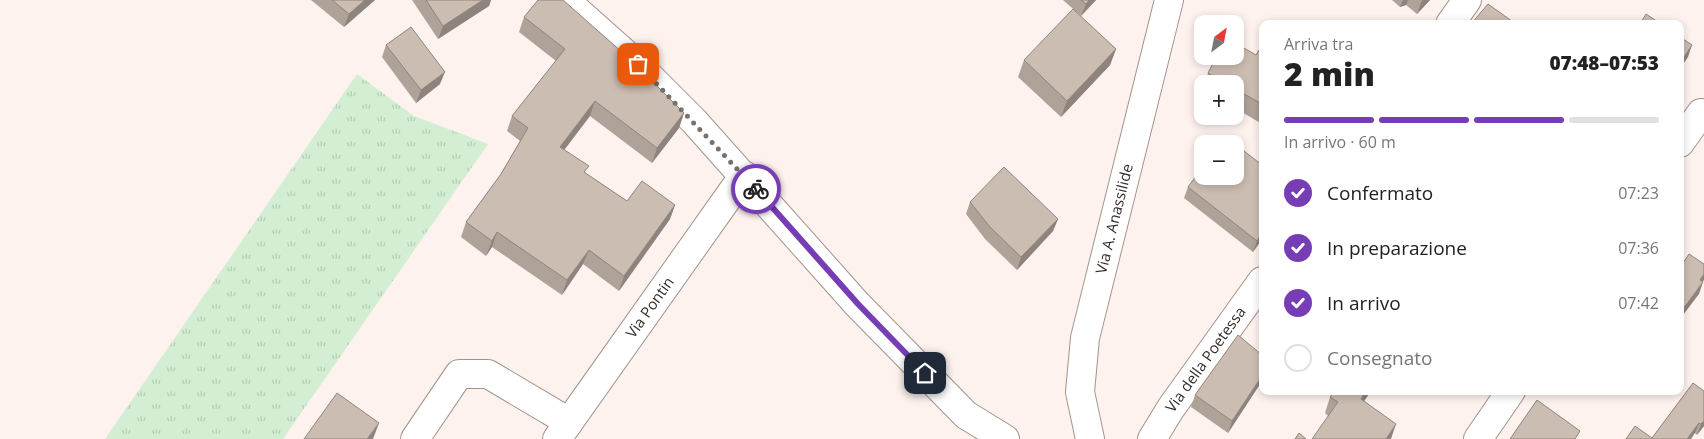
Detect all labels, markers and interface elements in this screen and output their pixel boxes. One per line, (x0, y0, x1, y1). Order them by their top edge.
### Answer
north arrow (1194, 15, 1244, 65)
map controls (1194, 15, 1244, 185)
text: Arriva tra (1284, 33, 1353, 55)
pin (617, 43, 659, 85)
icon: bag (624, 50, 652, 78)
text: 07:48–07:53 (1549, 50, 1659, 76)
text: 2 min (1284, 52, 1375, 95)
button: + (1194, 75, 1244, 125)
text: In arrivo · 60 m (1284, 131, 1396, 153)
button: − (1194, 135, 1244, 185)
street label: Via A. Anassilide (1090, 162, 1137, 276)
courier (731, 164, 781, 214)
icon: bike (742, 175, 770, 203)
icon: check (1284, 179, 1312, 207)
text: Confermato (1327, 180, 1433, 206)
text: 07:23 (1618, 182, 1659, 204)
icon: check (1284, 234, 1312, 262)
text: In preparazione (1327, 235, 1467, 261)
text: 07:36 (1618, 237, 1659, 259)
street label: Via Pontin (621, 272, 678, 342)
icon: check (1284, 289, 1312, 317)
text: In arrivo (1327, 290, 1401, 316)
text: 07:42 (1618, 292, 1659, 314)
street label: Via della Poetessa (1160, 302, 1250, 416)
text: Consegnato (1327, 345, 1433, 371)
pin (904, 352, 946, 394)
icon: home (911, 359, 939, 387)

